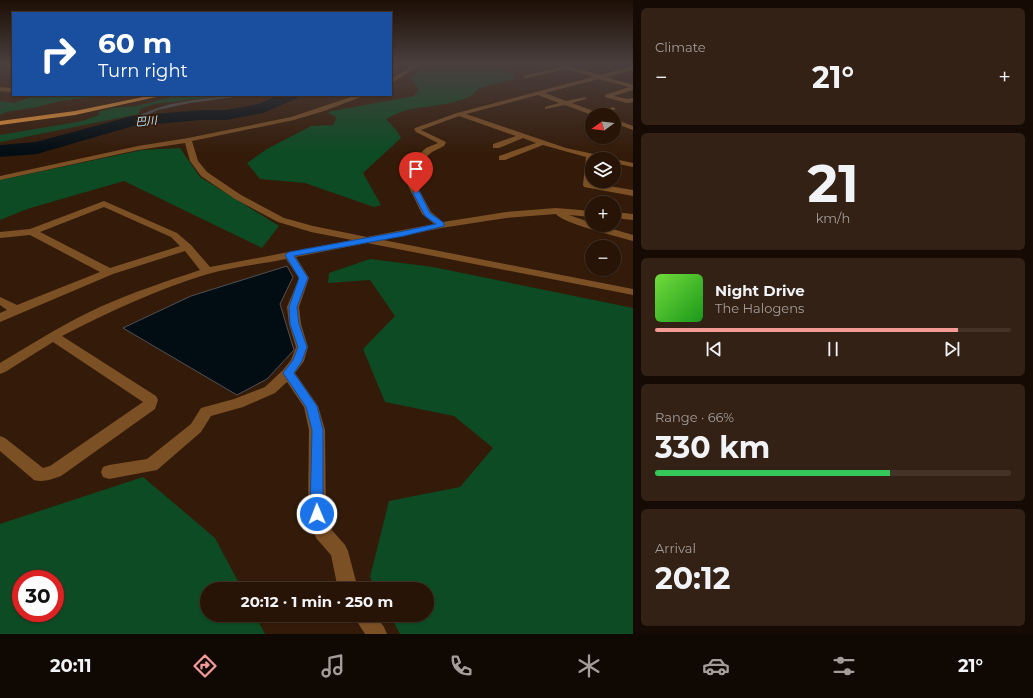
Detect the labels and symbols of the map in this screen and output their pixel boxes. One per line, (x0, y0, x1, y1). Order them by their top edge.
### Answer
north arrow (585, 108, 621, 144)
water label: 巴川 (134, 113, 159, 129)
pin (399, 152, 433, 193)
position arrow (296, 493, 338, 535)
speed limit sign: 30 (12, 570, 64, 622)

